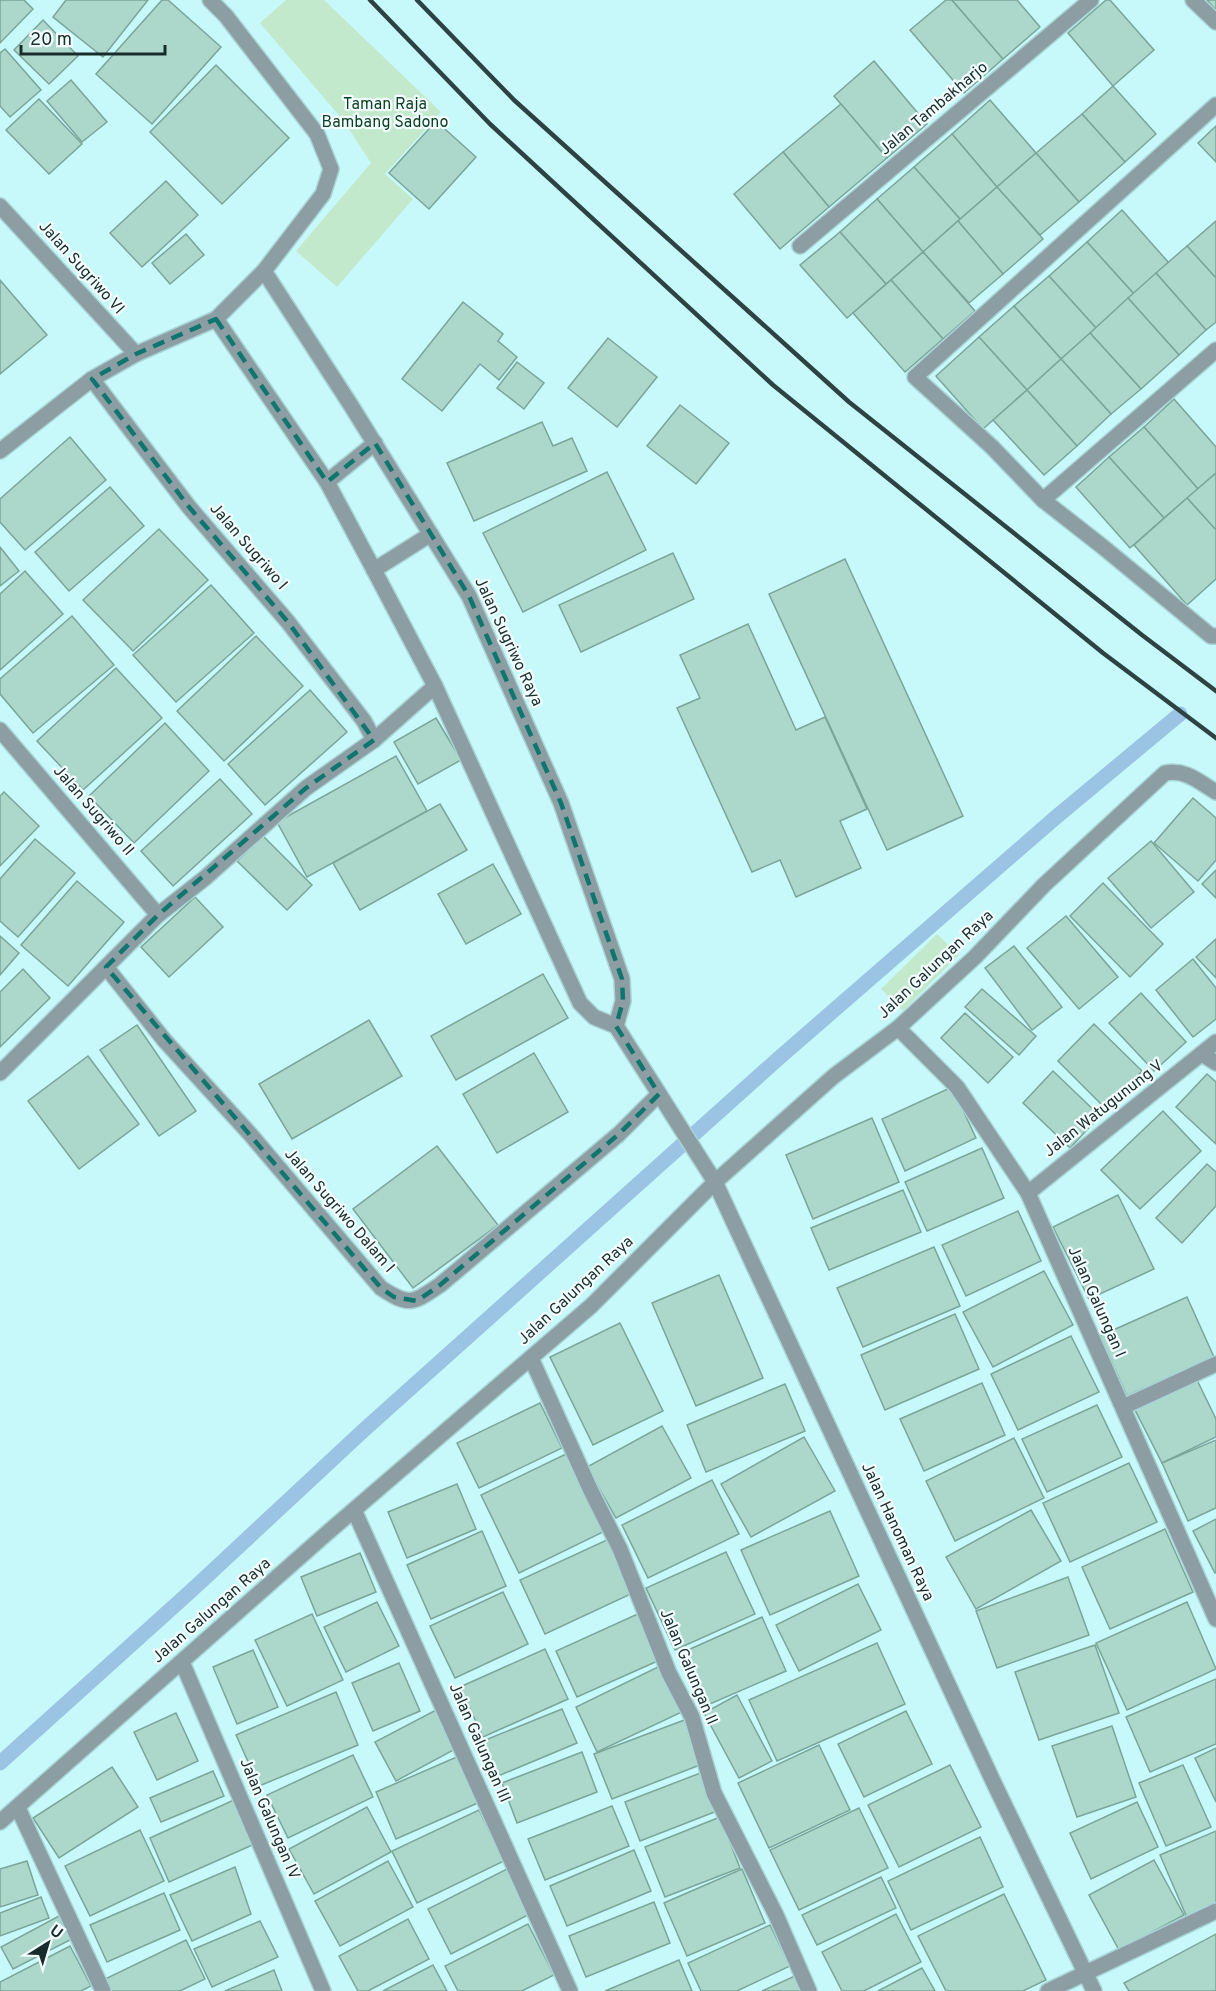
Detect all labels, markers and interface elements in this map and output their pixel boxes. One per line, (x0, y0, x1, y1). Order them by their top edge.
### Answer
scale bar (21, 18, 165, 56)
text: 20 m (30, 29, 72, 52)
street label: Jalan Tambakharjo (876, 58, 992, 160)
park label: Taman Raja Bambang Sadono (322, 95, 449, 133)
street label: Jalan Sugriwo VI (34, 217, 128, 319)
street label: Jalan Sugriwo I (205, 499, 291, 595)
street label: Jalan Sugriwo Raya (469, 574, 547, 710)
street label: Jalan Sugriwo II (48, 762, 138, 860)
street label: Jalan Galungan Raya (874, 906, 998, 1024)
street label: Jalan Watugunung V (1040, 1056, 1168, 1162)
street label: Jalan Sugriwo Dalam I (280, 1145, 398, 1277)
street label: Jalan Galungan Raya (514, 1232, 638, 1350)
street label: Jalan Galungan I (1063, 1243, 1129, 1361)
street label: Jalan Hanoman Raya (856, 1460, 938, 1604)
street label: Jalan Galungan Raya (149, 1554, 275, 1668)
street label: Jalan Galungan II (655, 1606, 721, 1728)
street label: Jalan Galungan III (444, 1680, 514, 1806)
street label: Jalan Galungan IV (234, 1755, 304, 1883)
north arrow (18, 1913, 78, 1973)
text: U (45, 1921, 66, 1944)

